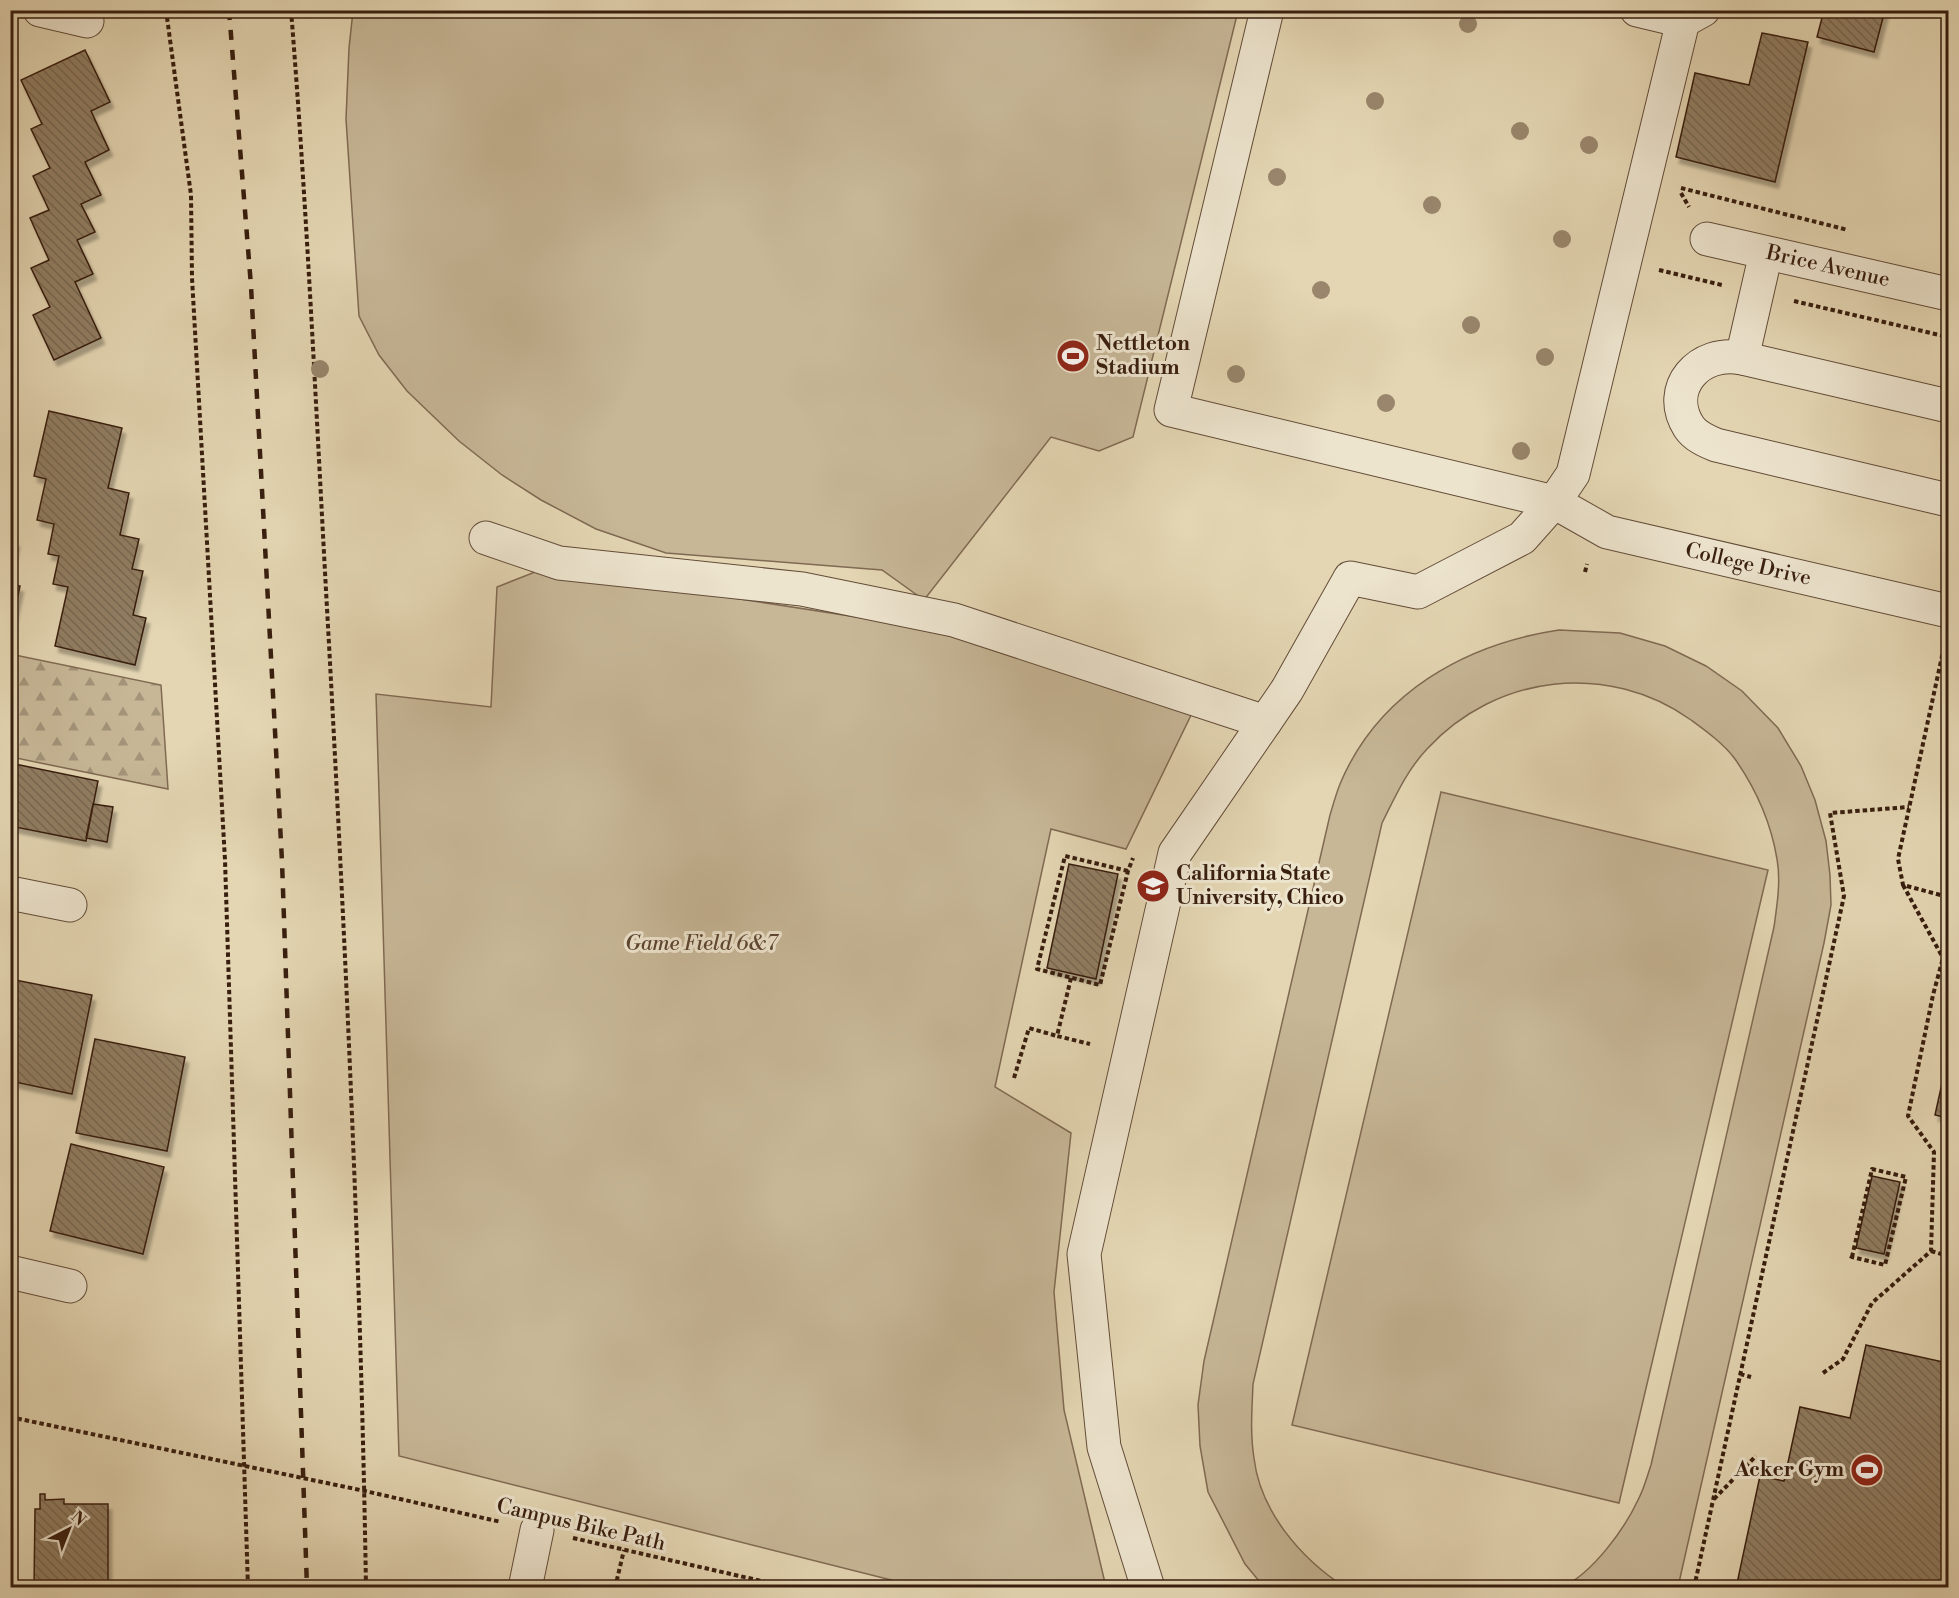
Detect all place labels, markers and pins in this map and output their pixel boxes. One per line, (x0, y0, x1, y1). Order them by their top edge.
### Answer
place label: Nettleton Stadium (1096, 331, 1190, 381)
sports icon: Nettleton Stadium (1055, 338, 1091, 374)
place label: California State University, Chico (1176, 861, 1344, 911)
school or university icon: California State University, Chico (1135, 868, 1171, 904)
sports icon: Acker Gym (1849, 1452, 1885, 1488)
place label: Acker Gym (1733, 1457, 1844, 1483)

